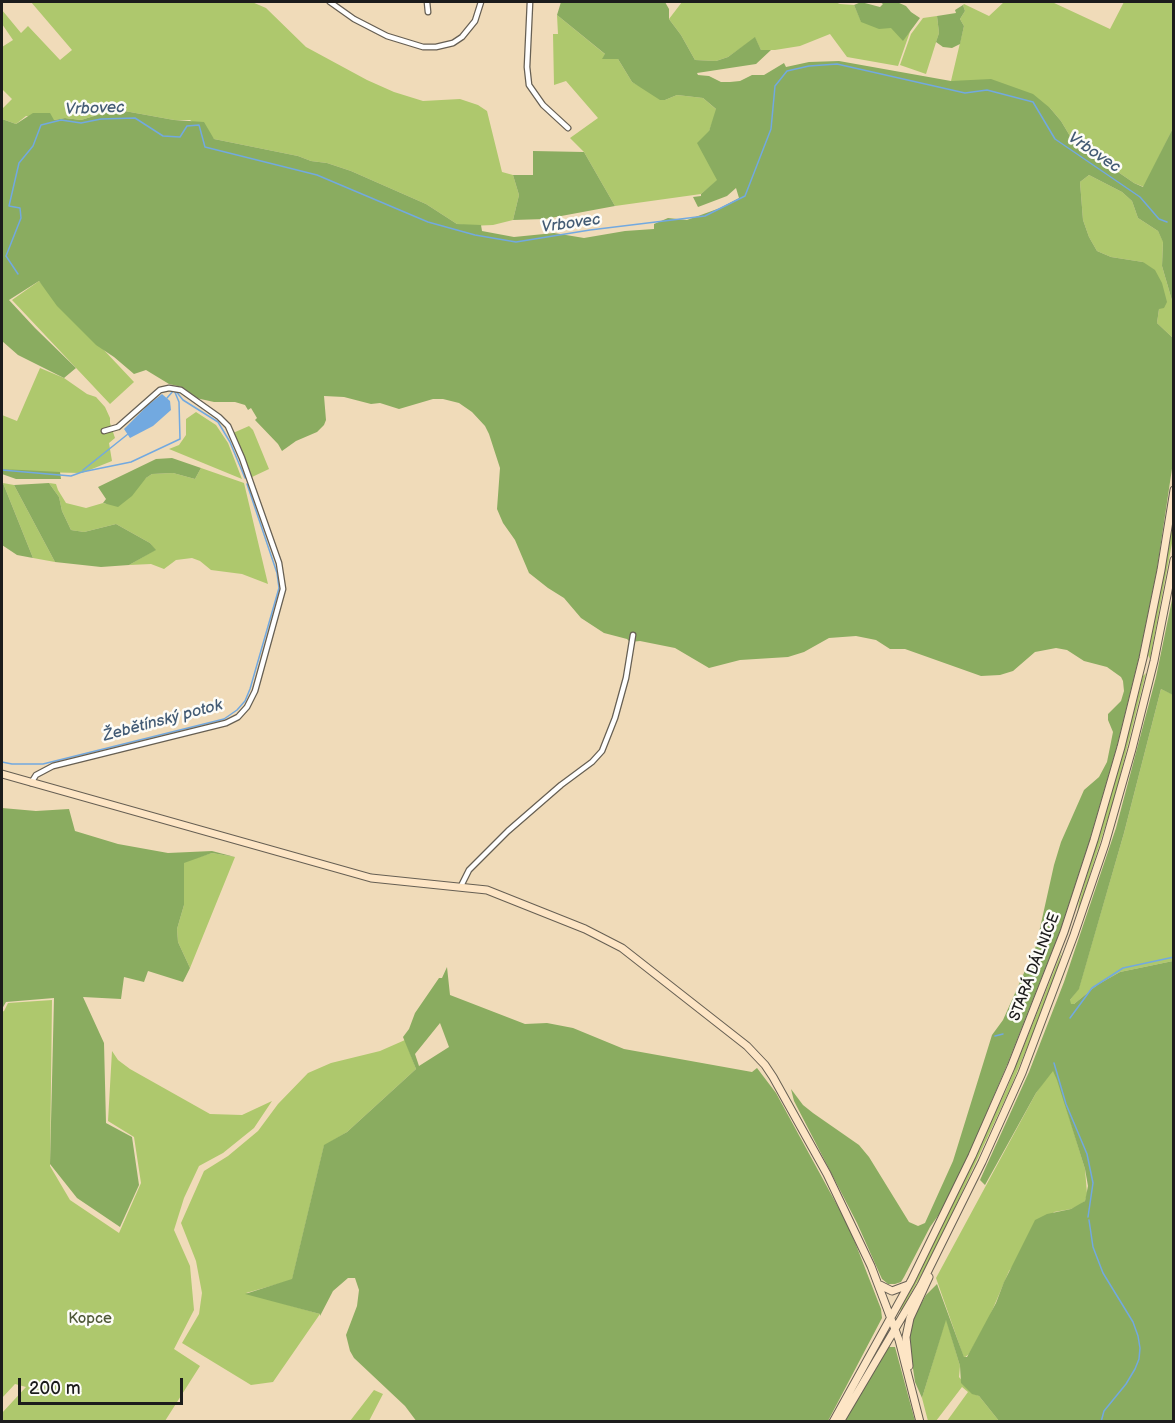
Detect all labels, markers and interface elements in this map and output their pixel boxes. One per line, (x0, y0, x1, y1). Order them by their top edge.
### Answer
water label: Vrbovec (65, 98, 125, 120)
water label: Vrbovec (1064, 129, 1124, 177)
water label: Vrbovec (540, 210, 602, 238)
water label: Žebětínský potok (101, 696, 225, 746)
street label: STARÁ DÁLNICE (1006, 910, 1064, 1024)
park label: Kopce (68, 1310, 112, 1328)
scale bar (21, 1366, 186, 1404)
text: 200 m (29, 1378, 81, 1399)

